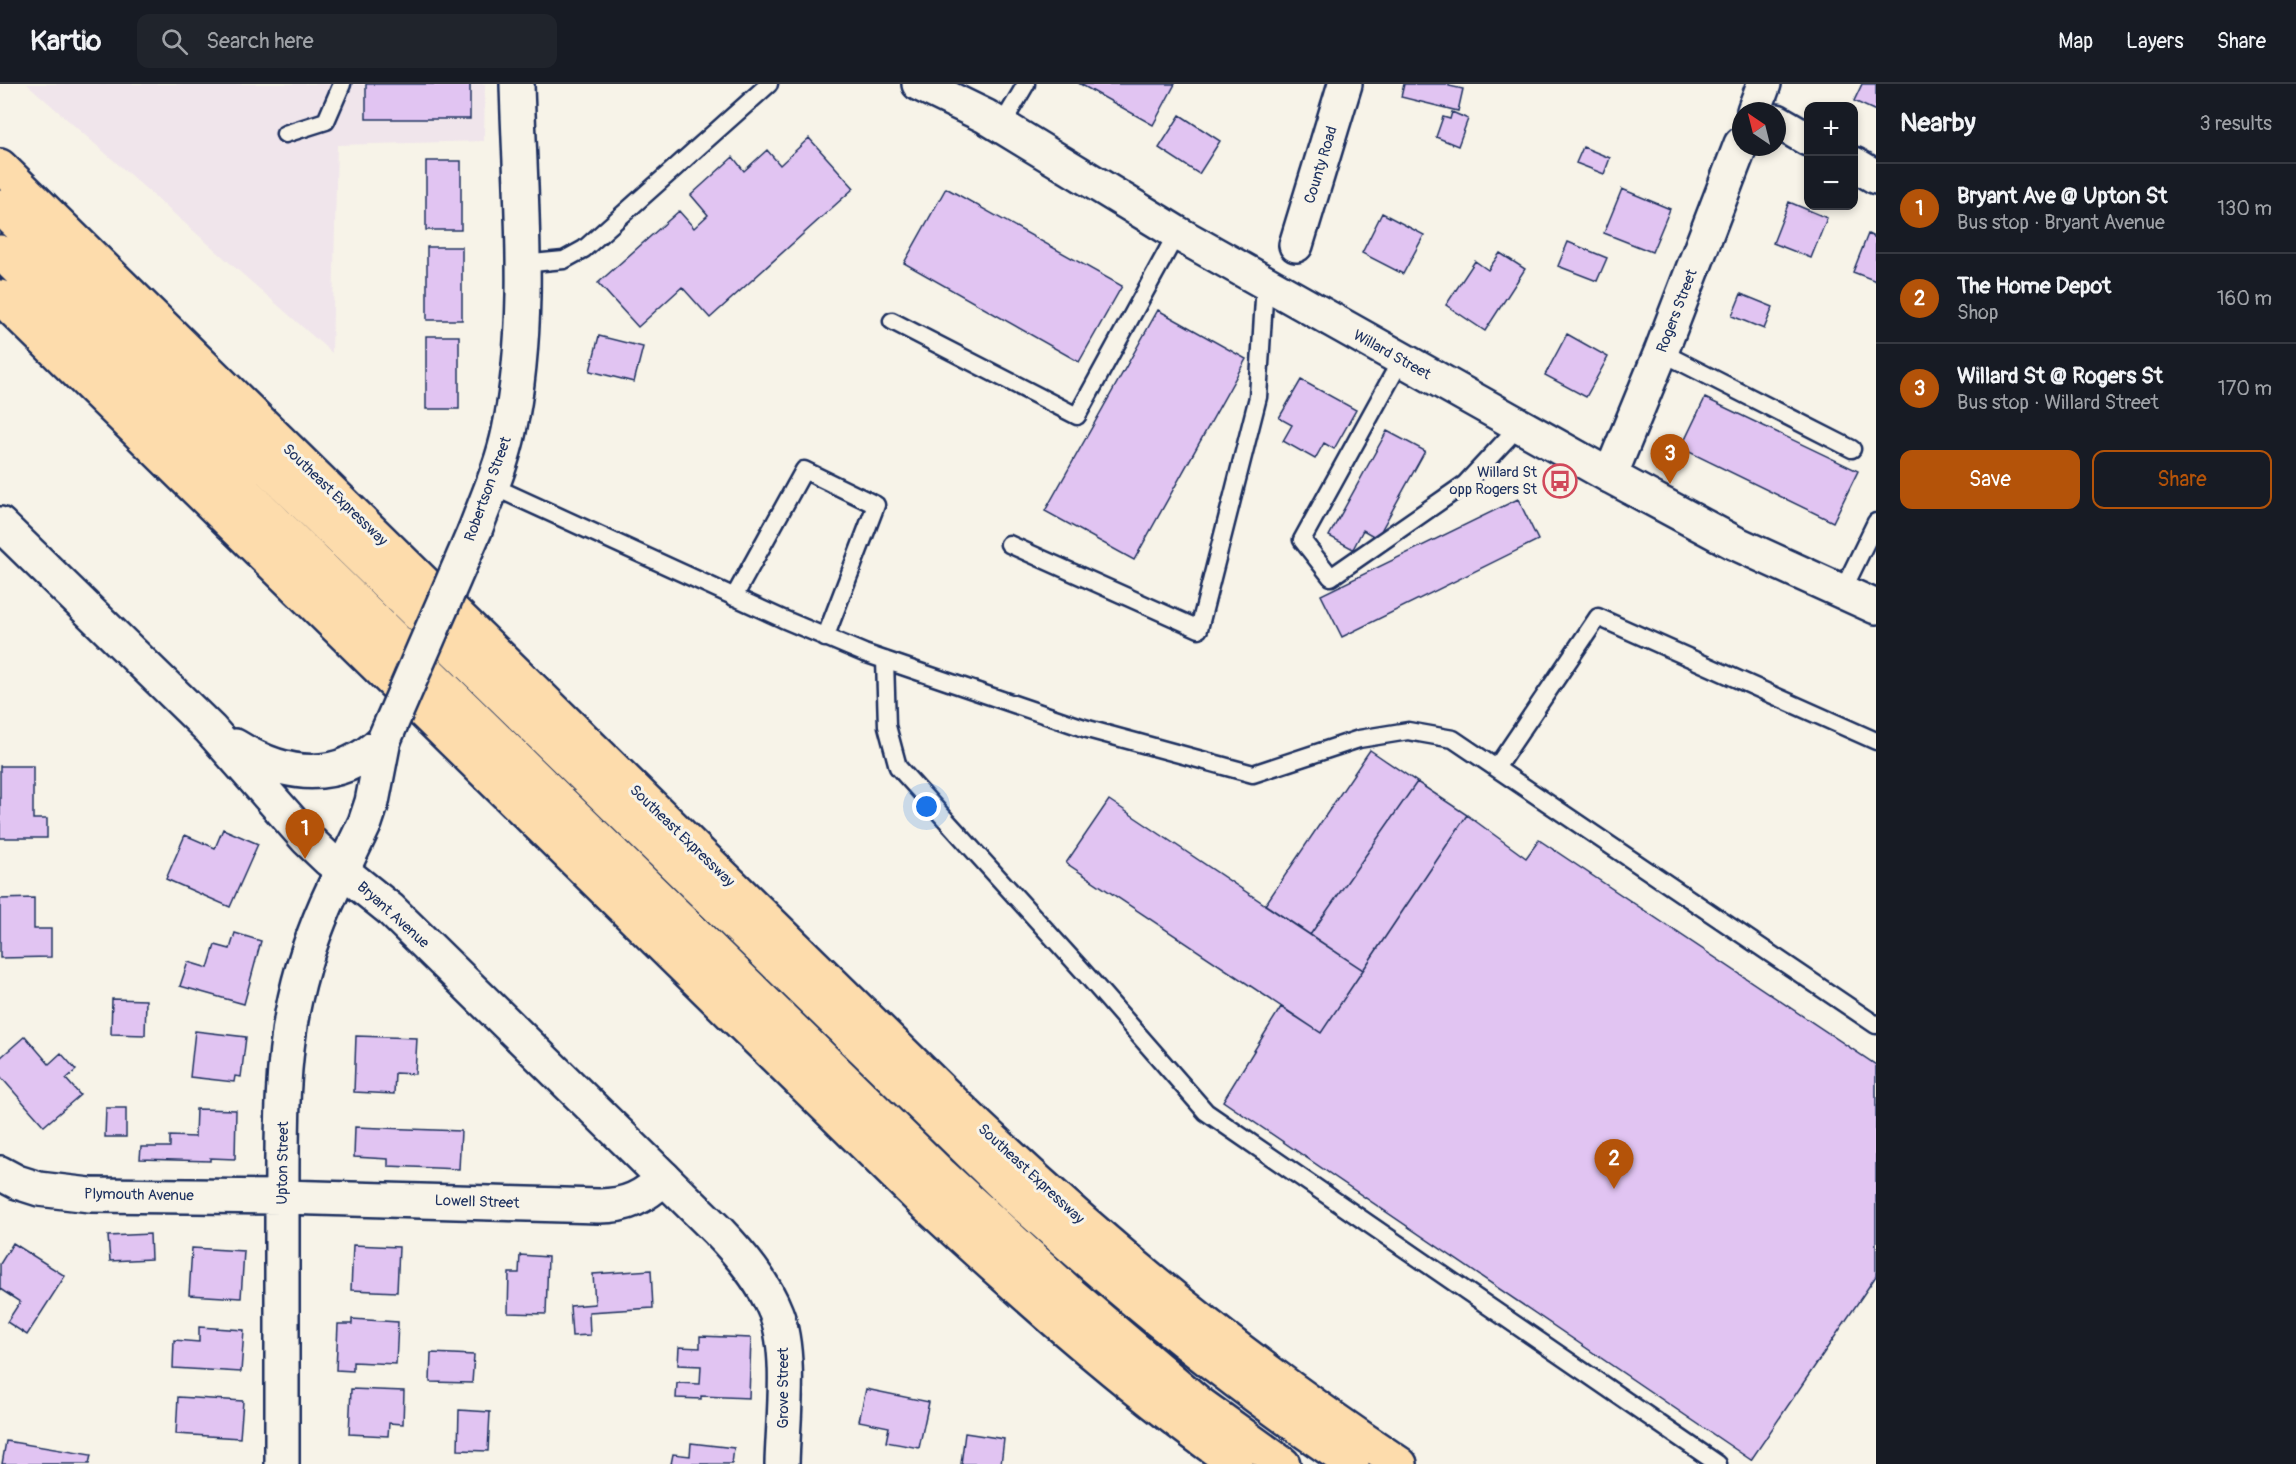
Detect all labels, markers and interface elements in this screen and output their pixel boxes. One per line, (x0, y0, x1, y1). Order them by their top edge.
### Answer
search box (137, 14, 557, 68)
text: Kartio (30, 24, 101, 59)
icon: search (158, 25, 191, 58)
text: Search here (206, 27, 314, 55)
text: Map (2058, 28, 2093, 55)
text: Layers (2126, 28, 2184, 55)
text: Share (2217, 28, 2266, 55)
north arrow (1732, 102, 1786, 156)
map controls (1804, 102, 1858, 210)
button: + (1804, 102, 1858, 156)
text: Nearby (1900, 107, 1976, 139)
text: 3 results (2200, 111, 2272, 136)
street label: County Road (1300, 124, 1342, 206)
button: − (1804, 156, 1858, 210)
text: Bryant Ave @ Upton St (1957, 182, 2167, 210)
text: 1 (1916, 196, 1923, 221)
text: 130 m (2217, 196, 2272, 221)
text: Bus stop · Bryant Avenue (1957, 210, 2165, 235)
street label: Rogers Street (1652, 266, 1702, 355)
text: The Home Depot (1957, 272, 2111, 300)
text: 2 (1914, 286, 1925, 311)
text: 160 m (2217, 286, 2272, 311)
text: Shop (1957, 300, 1998, 325)
street label: Willard Street (1350, 326, 1435, 385)
text: Willard St @ Rogers St (1957, 362, 2163, 390)
text: 3 (1914, 376, 1925, 401)
text: 170 m (2218, 376, 2272, 401)
text: Bus stop · Willard Street (1957, 390, 2159, 415)
street label: Robertson Street (460, 433, 516, 544)
pin: 3 (1650, 434, 1690, 484)
street label: Southeast Expressway (278, 440, 392, 550)
button: Save (1900, 450, 2080, 509)
button: Share (2092, 450, 2272, 509)
place label: Willard St opp Rogers St (1450, 463, 1538, 499)
bus stop icon: Willard St opp Rogers St (1542, 463, 1578, 499)
street label: Southeast Expressway (625, 781, 739, 891)
your location (912, 792, 941, 821)
pin: 1 (286, 810, 324, 859)
street label: Bryant Avenue (353, 878, 433, 953)
street label: Upton Street (273, 1120, 293, 1205)
street label: Southeast Expressway (974, 1120, 1089, 1229)
pin: 2 (1594, 1140, 1634, 1189)
street label: Plymouth Avenue (84, 1185, 195, 1205)
street label: Lowell Street (434, 1191, 521, 1213)
street label: Grove Street (774, 1346, 793, 1429)

